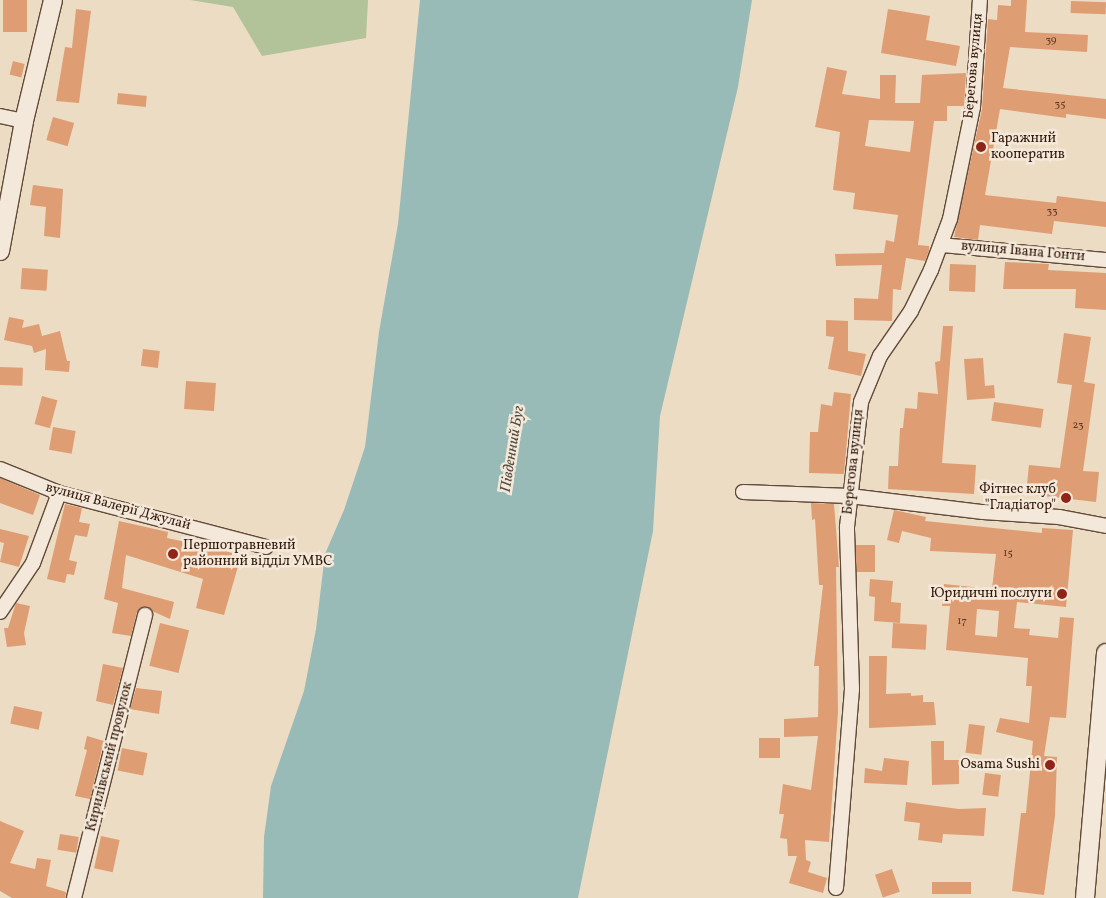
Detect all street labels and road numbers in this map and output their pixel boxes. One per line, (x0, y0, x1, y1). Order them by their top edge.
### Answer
street label: Берегова вулиця (961, 12, 987, 120)
street label: вулиця Івана Гонти (960, 238, 1086, 266)
street label: Берегова вулиця (840, 408, 868, 516)
street label: вулиця Валерії Джулай (44, 480, 192, 534)
street label: Кирилівський провулок (83, 680, 137, 834)

